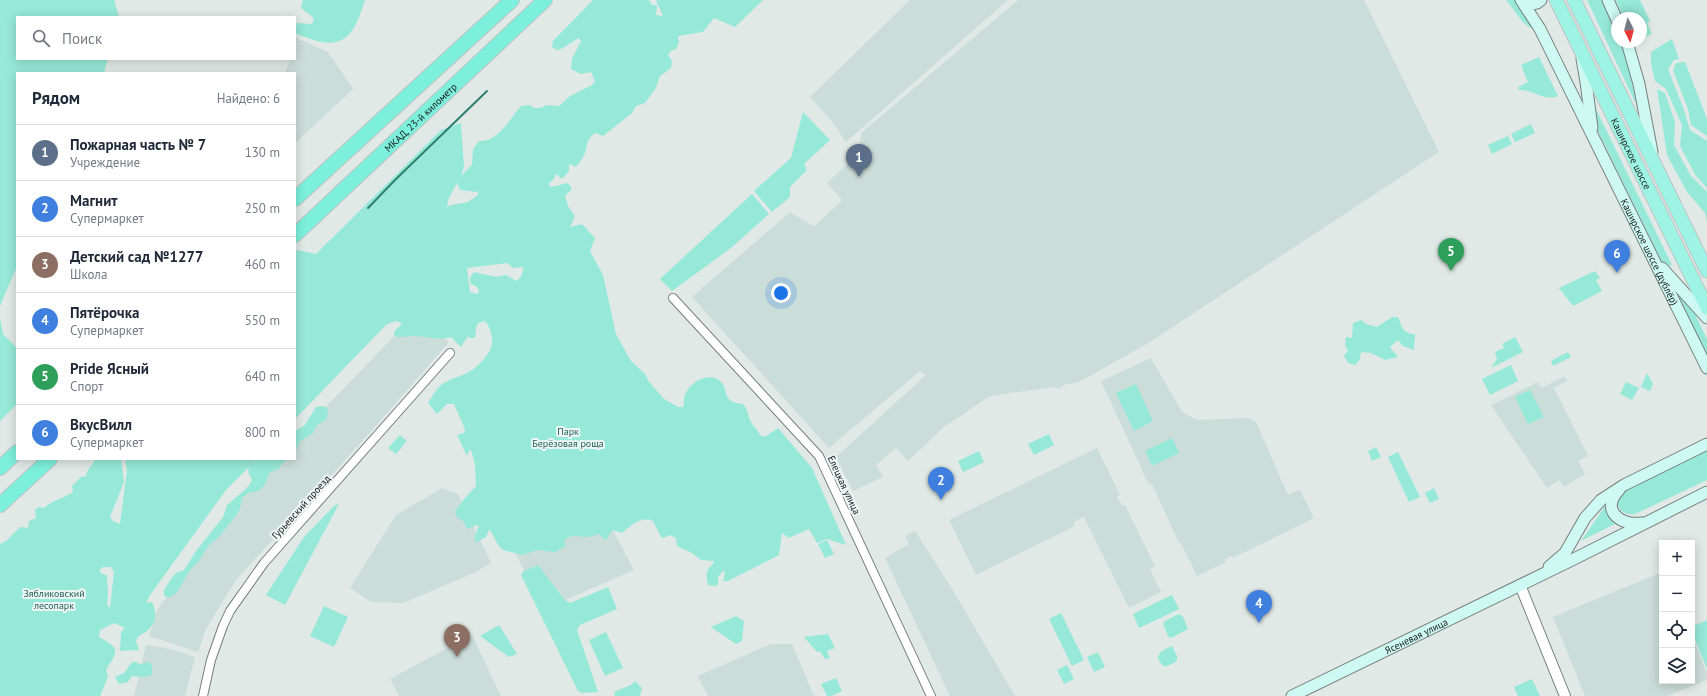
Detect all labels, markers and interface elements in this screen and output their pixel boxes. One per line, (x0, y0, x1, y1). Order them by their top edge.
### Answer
north arrow (1611, 12, 1647, 48)
search box (16, 16, 296, 60)
icon: search (30, 27, 52, 49)
text: Поиск (62, 29, 102, 48)
street label: МКАД, 23-й километр (381, 80, 459, 154)
text: Рядом (32, 87, 80, 109)
text: Найдено: 6 (217, 90, 280, 107)
street label: Каширское шоссе (1608, 116, 1654, 191)
text: Пожарная часть № 7 (70, 135, 206, 154)
text: 1 (41, 144, 49, 161)
text: 130 m (245, 144, 280, 161)
pin: 1 (846, 144, 872, 177)
text: Учреждение (70, 154, 140, 171)
text: Магнит (70, 191, 118, 210)
street label: Каширское шоссе (дублёр) (1618, 196, 1682, 307)
text: 2 (41, 200, 49, 217)
text: 250 m (245, 200, 280, 217)
text: Супермаркет (70, 210, 144, 227)
pin: 5 (1438, 238, 1464, 271)
pin: 6 (1604, 240, 1630, 273)
text: Детский сад №1277 (70, 247, 204, 266)
text: 3 (41, 256, 49, 273)
text: 460 m (245, 256, 280, 273)
text: Школа (70, 266, 107, 283)
your location (771, 283, 791, 303)
text: Пятёрочка (70, 303, 139, 322)
text: 4 (41, 312, 49, 329)
text: 550 m (245, 312, 280, 329)
text: Супермаркет (70, 322, 144, 339)
text: Pride Ясный (70, 359, 149, 378)
text: 5 (41, 368, 49, 385)
text: 640 m (245, 368, 280, 385)
text: Спорт (70, 378, 103, 395)
text: ВкусВилл (70, 415, 132, 434)
text: 6 (41, 424, 49, 441)
text: 800 m (245, 424, 280, 441)
park label: Парк Берёзовая роща (532, 425, 604, 450)
text: Супермаркет (70, 434, 144, 451)
street label: Елецкая улица (825, 453, 863, 517)
pin: 2 (928, 467, 954, 500)
street label: Гурьевский проезд (269, 472, 334, 542)
map controls (1659, 540, 1695, 684)
button: + (1659, 540, 1695, 576)
button: − (1659, 576, 1695, 612)
park label: Зябликовский лесопарк (23, 587, 85, 612)
pin: 4 (1246, 590, 1272, 623)
button: locate (1659, 612, 1695, 648)
street label: Ясеневая улица (1383, 615, 1450, 657)
pin: 3 (444, 624, 470, 657)
button: layers (1659, 648, 1695, 684)

